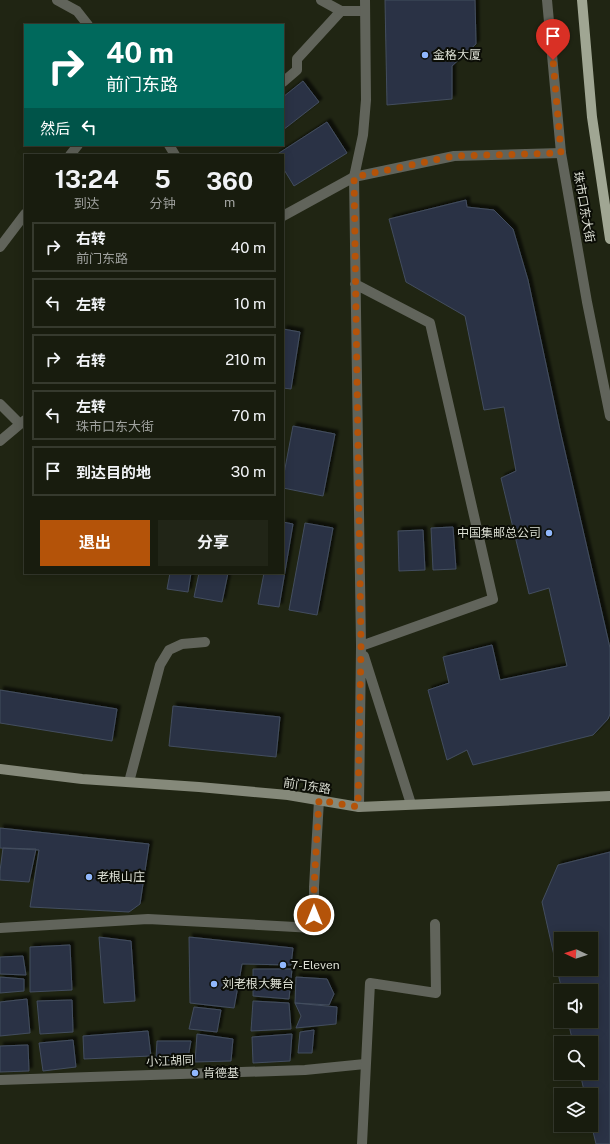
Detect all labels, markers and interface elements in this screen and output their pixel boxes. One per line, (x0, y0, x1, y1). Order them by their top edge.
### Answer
pin (536, 19, 570, 60)
icon: arrive (542, 25, 564, 47)
text: 40 m (106, 36, 174, 69)
icon: right (40, 40, 92, 92)
place label: 金格大厦 (433, 48, 481, 62)
marker: 金格大厦 (420, 50, 430, 60)
text: 前门东路 (106, 74, 178, 95)
icon: left (78, 116, 100, 138)
text: 然后 (40, 120, 70, 137)
text: 13:24 (55, 165, 119, 193)
text: 5 (154, 165, 171, 193)
text: 360 (206, 167, 253, 195)
street label: 珠市口东大街 (571, 170, 597, 244)
text: m (224, 195, 235, 210)
text: 到达 (74, 196, 100, 211)
text: 分钟 (149, 196, 176, 211)
text: 右转 (76, 230, 106, 247)
icon: right (42, 236, 64, 258)
text: 40 m (231, 239, 266, 256)
text: 前门东路 (76, 251, 128, 266)
icon: left (42, 292, 64, 314)
text: 10 m (234, 295, 266, 312)
text: 左转 (76, 296, 106, 313)
icon: right (42, 348, 64, 370)
text: 210 m (225, 351, 266, 368)
text: 右转 (76, 352, 106, 369)
text: 左转 (76, 398, 106, 415)
icon: left (42, 404, 64, 426)
text: 70 m (231, 407, 266, 424)
text: 珠市口东大街 (76, 419, 154, 434)
icon: arrive (42, 460, 64, 482)
text: 30 m (231, 463, 266, 480)
text: 到达目的地 (76, 464, 151, 481)
button: 退出 (40, 520, 150, 566)
button: 分享 (158, 520, 268, 566)
place label: 中国集邮总公司 (457, 526, 541, 540)
marker: 中国集邮总公司 (544, 528, 554, 538)
street label: 前门东路 (282, 776, 332, 796)
place label: 老根山庄 (97, 870, 145, 884)
marker: 老根山庄 (84, 872, 94, 882)
position arrow (293, 894, 335, 936)
north arrow (554, 932, 598, 976)
map controls (554, 932, 598, 1132)
place label: 7-Eleven (291, 958, 340, 972)
marker: 7-Eleven (278, 960, 288, 970)
place label: 刘老根大舞台 (222, 977, 294, 991)
marker: 刘老根大舞台 (209, 979, 219, 989)
button: sound (554, 984, 598, 1028)
button: search (554, 1036, 598, 1080)
street label: 小江胡同 (146, 1053, 194, 1069)
place label: 肯德基 (203, 1066, 239, 1080)
marker: 肯德基 (190, 1068, 200, 1078)
button: layers (554, 1088, 598, 1132)

